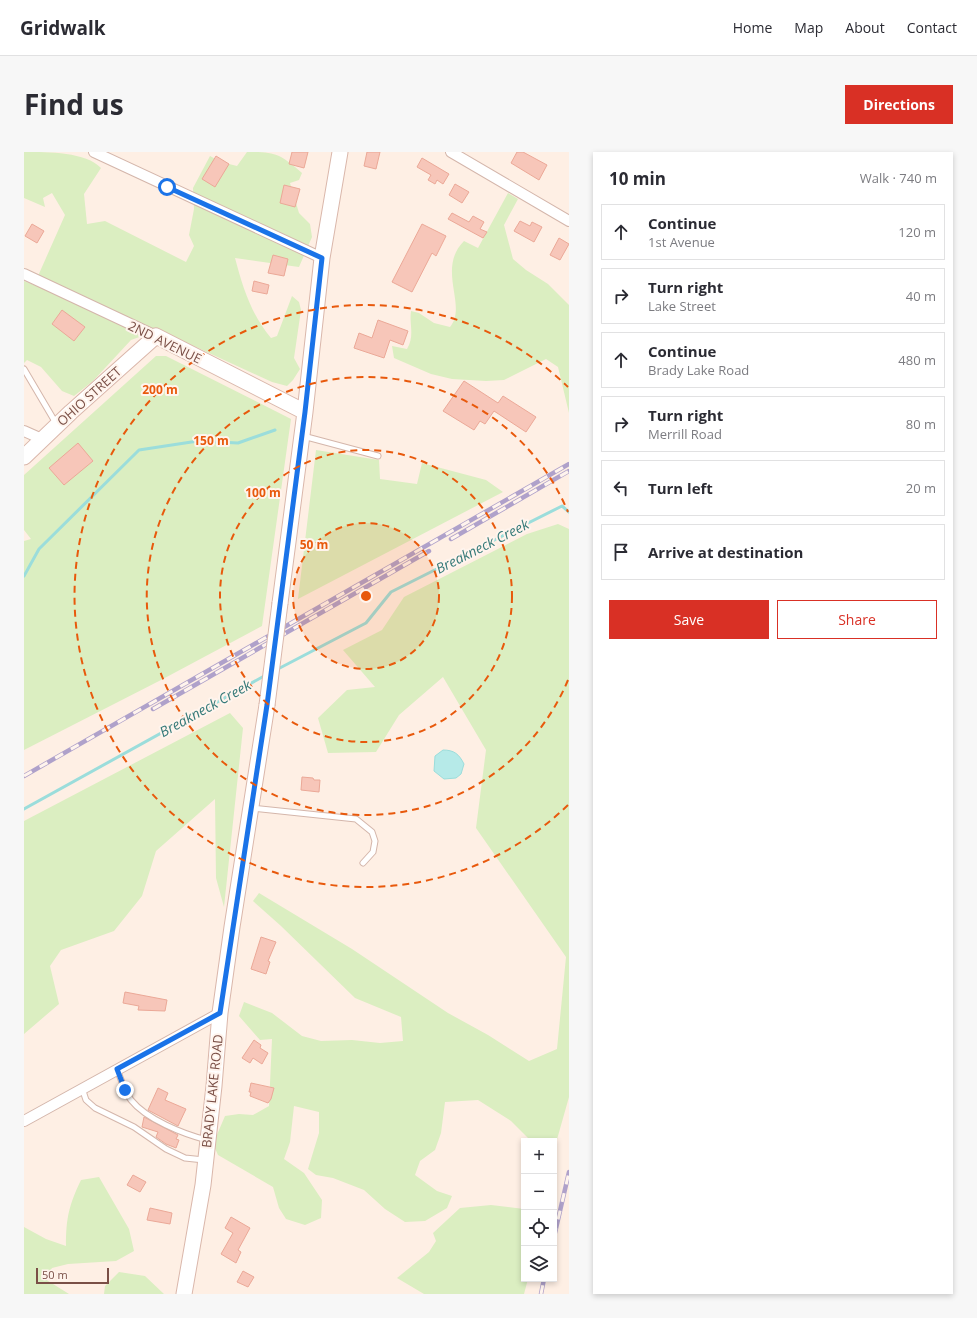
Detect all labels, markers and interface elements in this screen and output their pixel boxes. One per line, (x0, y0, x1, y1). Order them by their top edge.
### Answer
text: Gridwalk (20, 15, 106, 41)
text: Home (733, 18, 772, 37)
text: Map (794, 18, 823, 37)
text: About (845, 18, 885, 37)
text: Contact (907, 18, 957, 37)
text: Find us (24, 85, 124, 123)
button: Directions (845, 85, 953, 124)
text: 10 min (609, 167, 666, 190)
text: Walk · 740 m (860, 169, 937, 187)
route start (158, 178, 176, 196)
text: Continue (648, 213, 716, 233)
icon: ahead (610, 221, 632, 243)
text: 120 m (898, 223, 936, 241)
text: 1st Avenue (648, 233, 715, 251)
text: Turn right (648, 277, 723, 297)
icon: right (610, 285, 632, 307)
text: 40 m (906, 287, 936, 305)
text: Lake Street (648, 297, 716, 315)
street label: 2ND AVENUE (125, 316, 205, 368)
text: Continue (648, 341, 716, 361)
icon: ahead (610, 349, 632, 371)
text: 480 m (898, 351, 936, 369)
text: Brady Lake Road (648, 361, 749, 379)
street label: OHIO STREET (53, 362, 126, 430)
text: 200 m (142, 381, 178, 398)
text: Turn right (648, 405, 723, 425)
icon: right (610, 413, 632, 435)
text: 80 m (906, 415, 936, 433)
text: Merrill Road (648, 425, 722, 443)
text: 150 m (193, 432, 229, 449)
icon: left (610, 477, 632, 499)
text: Turn left (648, 478, 713, 498)
text: 20 m (906, 479, 936, 497)
text: 100 m (245, 484, 281, 501)
water label: Breakneck Creek (432, 514, 533, 578)
text: 50 m (300, 536, 328, 553)
icon: arrive (610, 541, 632, 563)
text: Arrive at destination (648, 542, 803, 562)
centre of rings (359, 589, 373, 603)
button: Save (609, 600, 769, 639)
button: Share (777, 600, 937, 639)
water label: Breakneck Creek (156, 674, 255, 741)
street label: BRADY LAKE ROAD (197, 1033, 227, 1149)
route end (116, 1081, 134, 1099)
map controls (521, 1138, 557, 1282)
button: + (521, 1138, 557, 1174)
button: − (521, 1174, 557, 1210)
button: locate (521, 1210, 557, 1246)
button: layers (521, 1246, 557, 1282)
scale bar (36, 1266, 109, 1285)
text: 50 m (42, 1267, 68, 1282)

